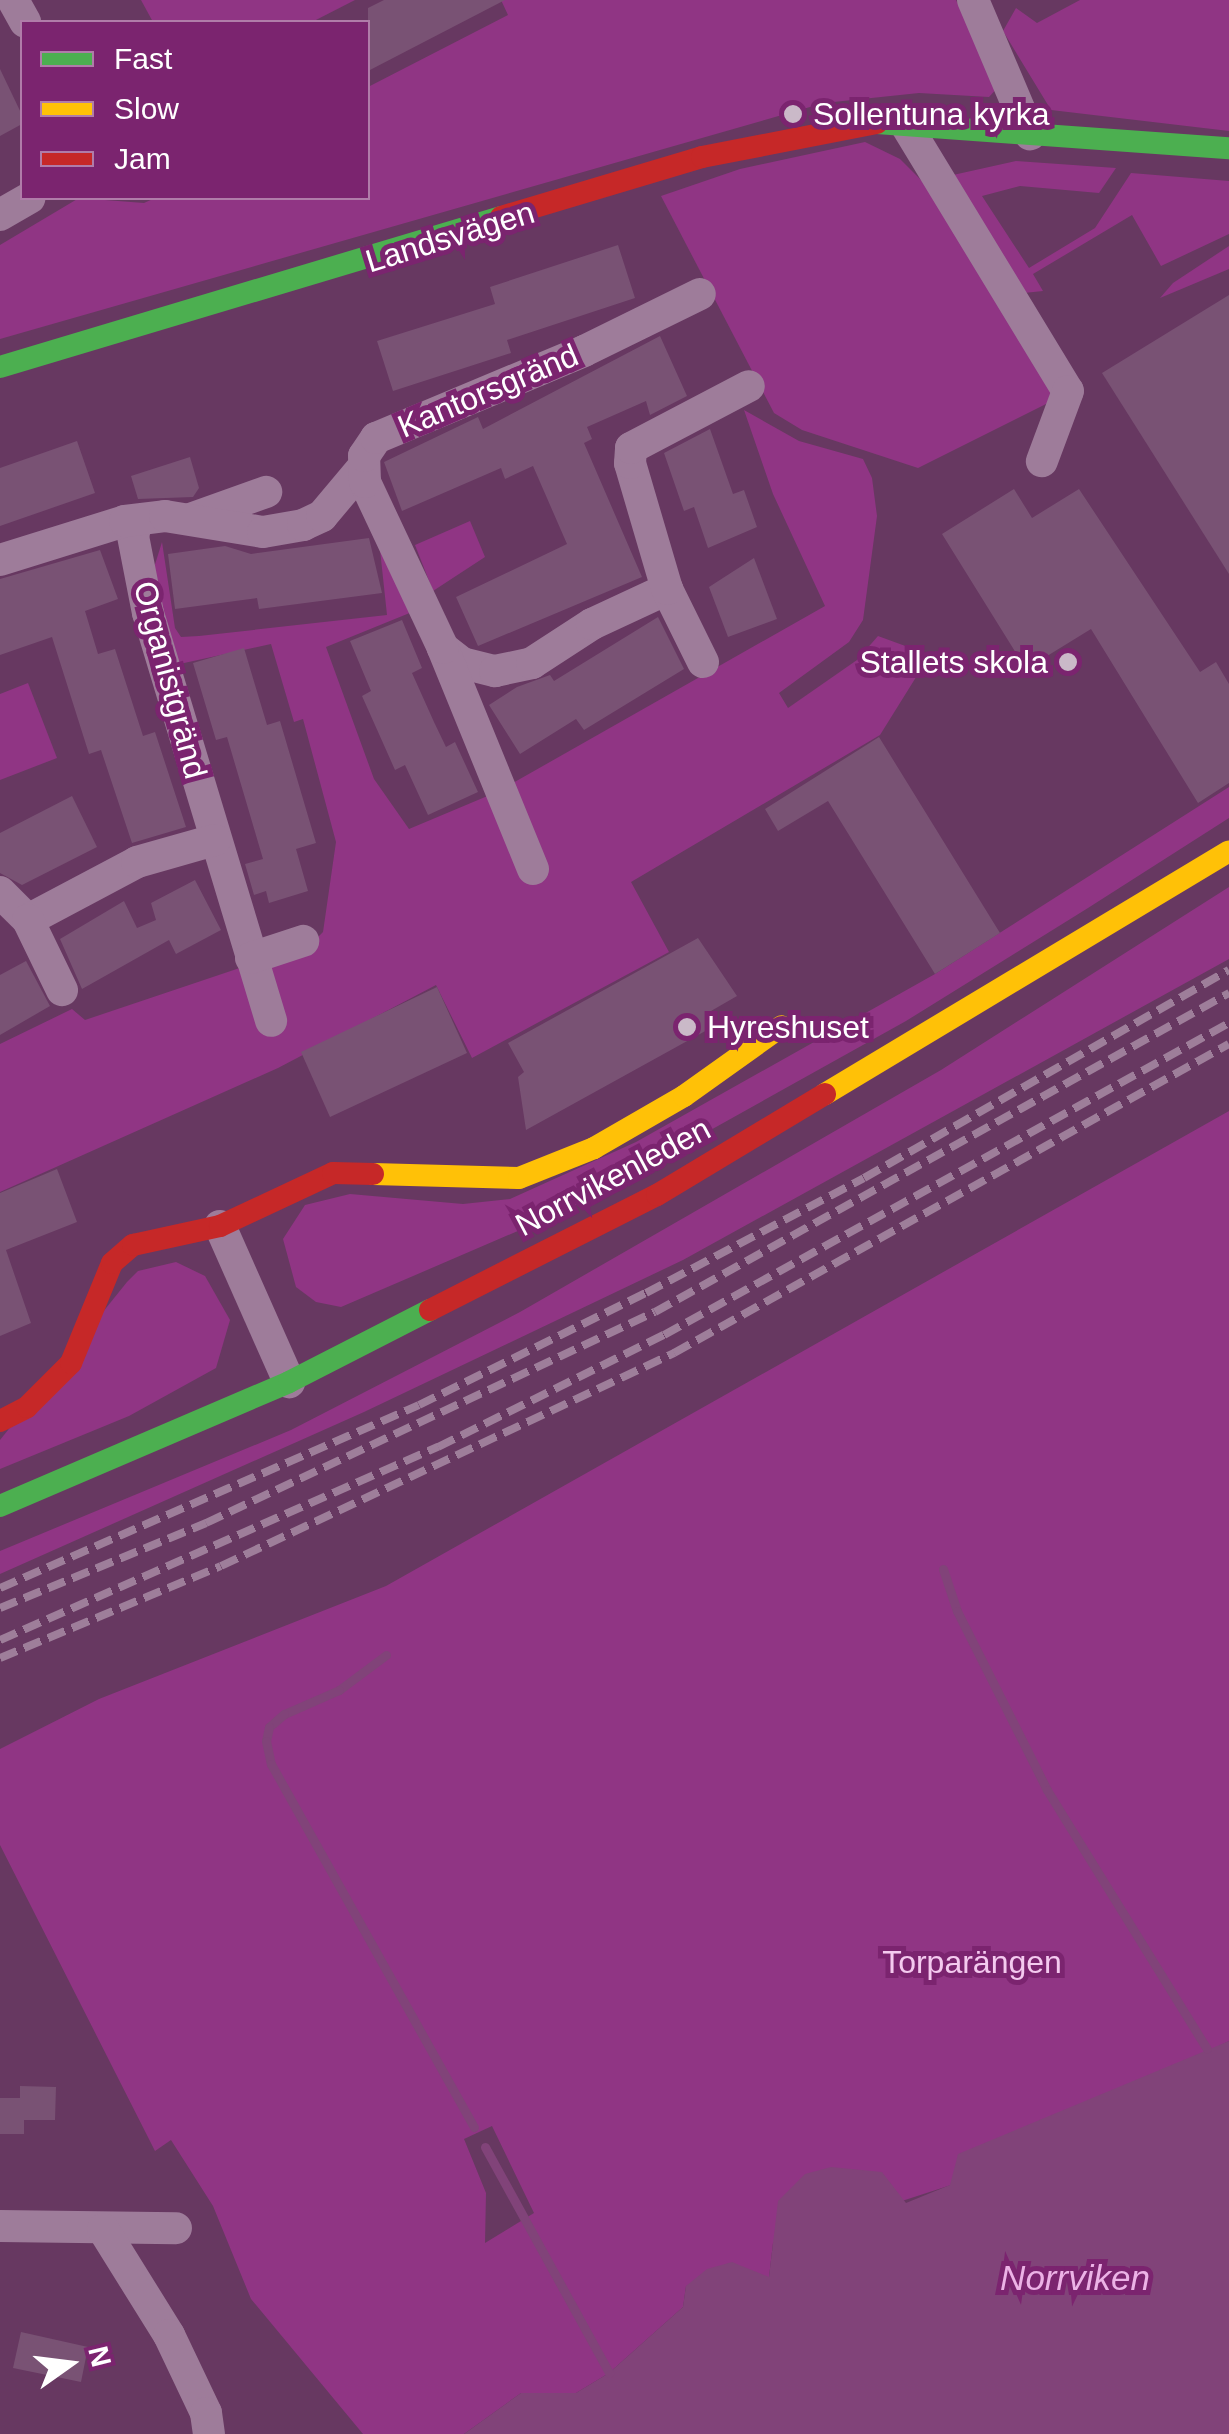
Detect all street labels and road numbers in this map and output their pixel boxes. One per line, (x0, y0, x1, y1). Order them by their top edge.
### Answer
street label: Landsvägen (361, 193, 539, 281)
street label: Kantorsgränd (392, 336, 584, 446)
street label: Organistgränd (125, 577, 215, 783)
street label: Norrvikenleden (509, 1110, 717, 1244)

